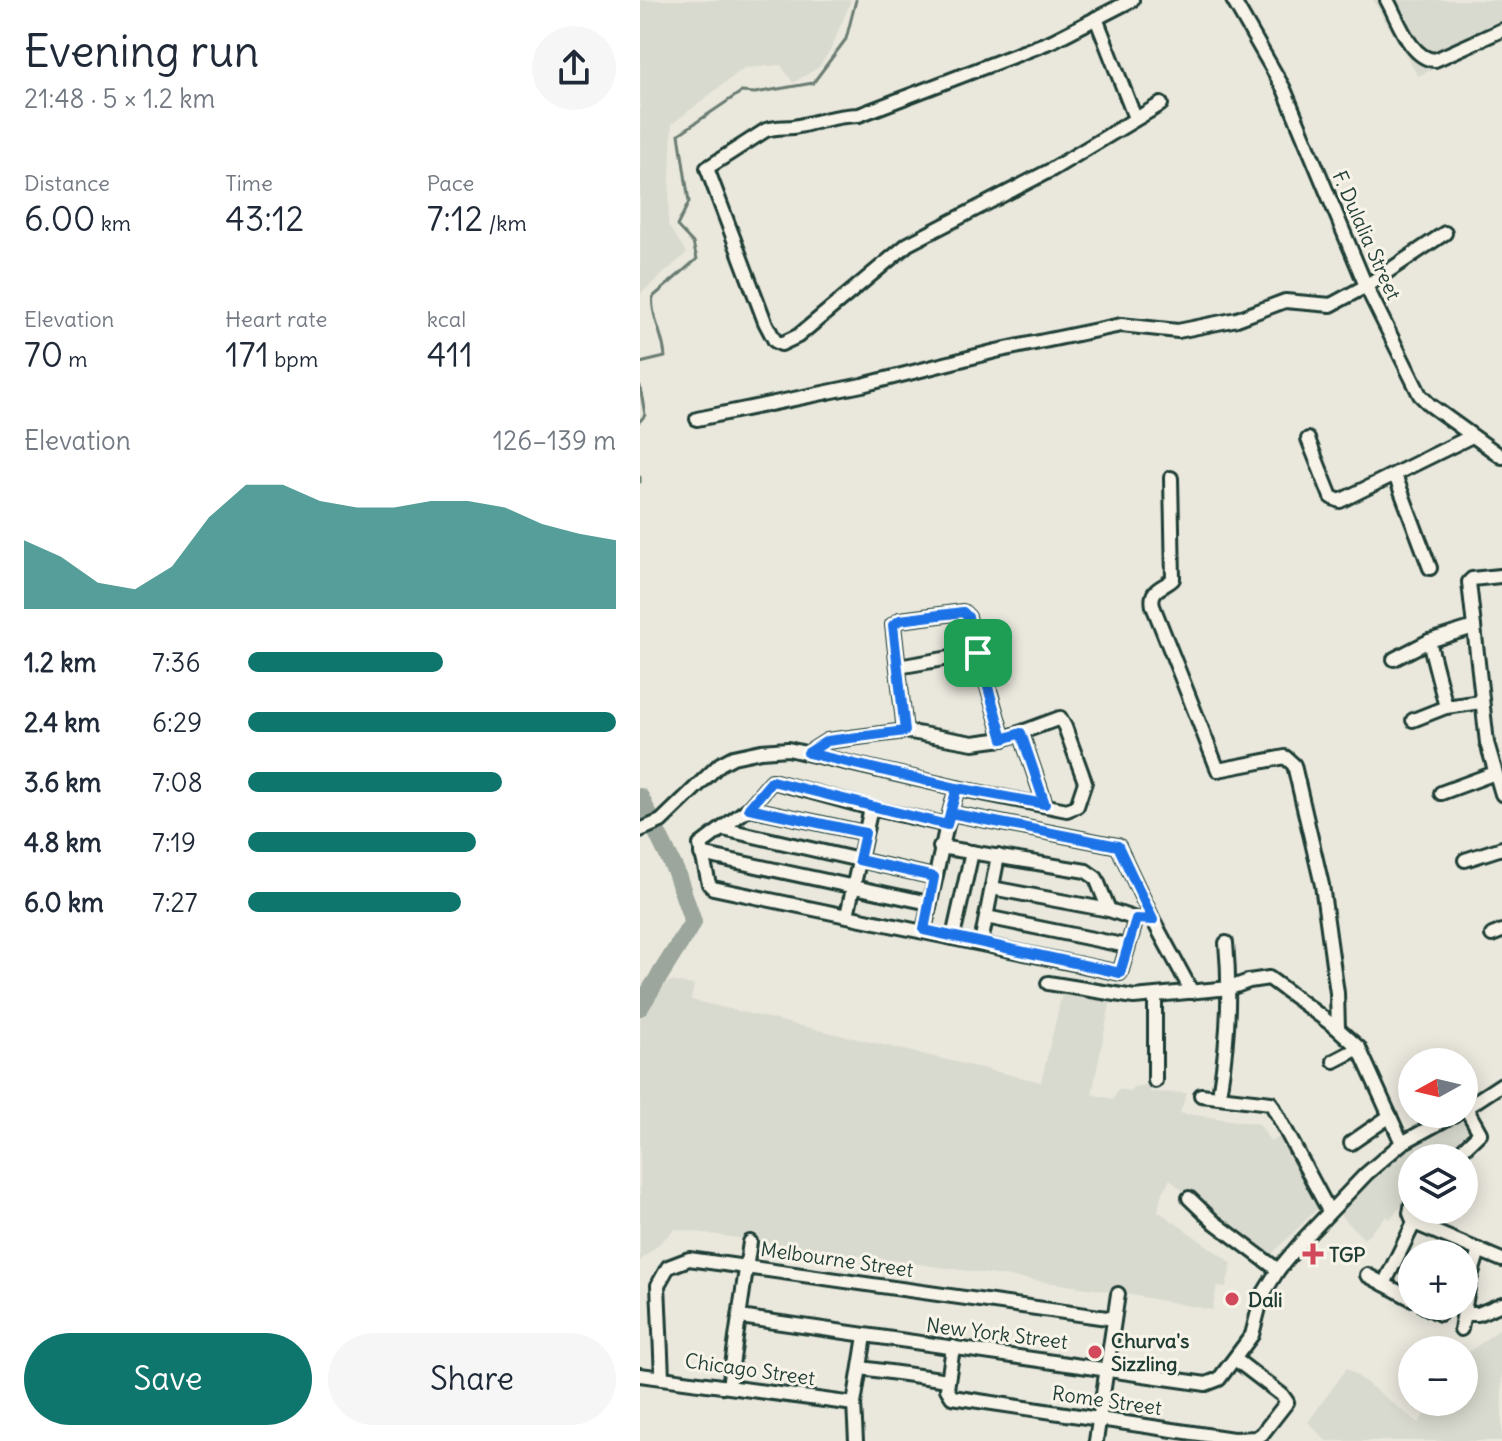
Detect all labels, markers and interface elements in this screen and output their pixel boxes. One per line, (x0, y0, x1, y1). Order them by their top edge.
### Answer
text: Evening run (24, 24, 259, 79)
button: share (532, 26, 616, 110)
text: 21:48 · 5 × 1.2 km (24, 82, 215, 115)
street label: F. Dulalia Street (1327, 167, 1407, 304)
text: Distance (24, 169, 110, 197)
text: Time (225, 169, 273, 197)
text: Pace (427, 169, 474, 197)
text: 6.00 (24, 197, 95, 240)
text: 43:12 (225, 197, 304, 240)
text: 7:12 (427, 197, 483, 240)
text: km (95, 209, 131, 237)
text: /km (483, 209, 527, 237)
text: Elevation (24, 305, 114, 333)
text: Heart rate (225, 305, 327, 333)
text: kcal (427, 305, 466, 333)
text: 70 (24, 333, 63, 376)
text: 171 (225, 333, 269, 376)
text: 411 (427, 333, 473, 376)
text: m (63, 345, 88, 373)
text: bpm (269, 345, 318, 373)
text: Elevation (24, 424, 131, 457)
text: 126–139 m (493, 424, 616, 457)
pin (944, 619, 1012, 687)
icon: arrive (956, 631, 1000, 675)
text: 1.2 km (24, 646, 96, 679)
text: 7:36 (152, 646, 200, 679)
text: 2.4 km (24, 706, 100, 739)
text: 6:29 (152, 706, 202, 739)
text: 3.6 km (24, 766, 101, 799)
text: 7:08 (152, 766, 203, 799)
text: 4.8 km (24, 826, 102, 859)
text: 7:19 (152, 826, 196, 859)
text: 6.0 km (24, 886, 104, 919)
text: 7:27 (152, 886, 198, 919)
north arrow (1398, 1048, 1478, 1128)
map controls (1398, 1048, 1478, 1416)
button: layers (1398, 1144, 1478, 1224)
street label: Melbourne Street (759, 1236, 915, 1282)
button: + (1398, 1240, 1478, 1320)
place label: TGP (1329, 1242, 1365, 1267)
marker: TGP (1304, 1245, 1322, 1263)
place label: Dali (1248, 1287, 1283, 1312)
marker: Dali (1223, 1290, 1241, 1308)
street label: New York Street (925, 1312, 1069, 1354)
place label: Churva's Sizzling (1111, 1328, 1189, 1376)
button: Save (24, 1333, 312, 1425)
button: Share (328, 1333, 616, 1425)
button: − (1398, 1336, 1478, 1416)
marker: Churva's Sizzling (1086, 1343, 1104, 1361)
street label: Chicago Street (683, 1347, 817, 1391)
street label: Rome Street (1051, 1380, 1164, 1420)

